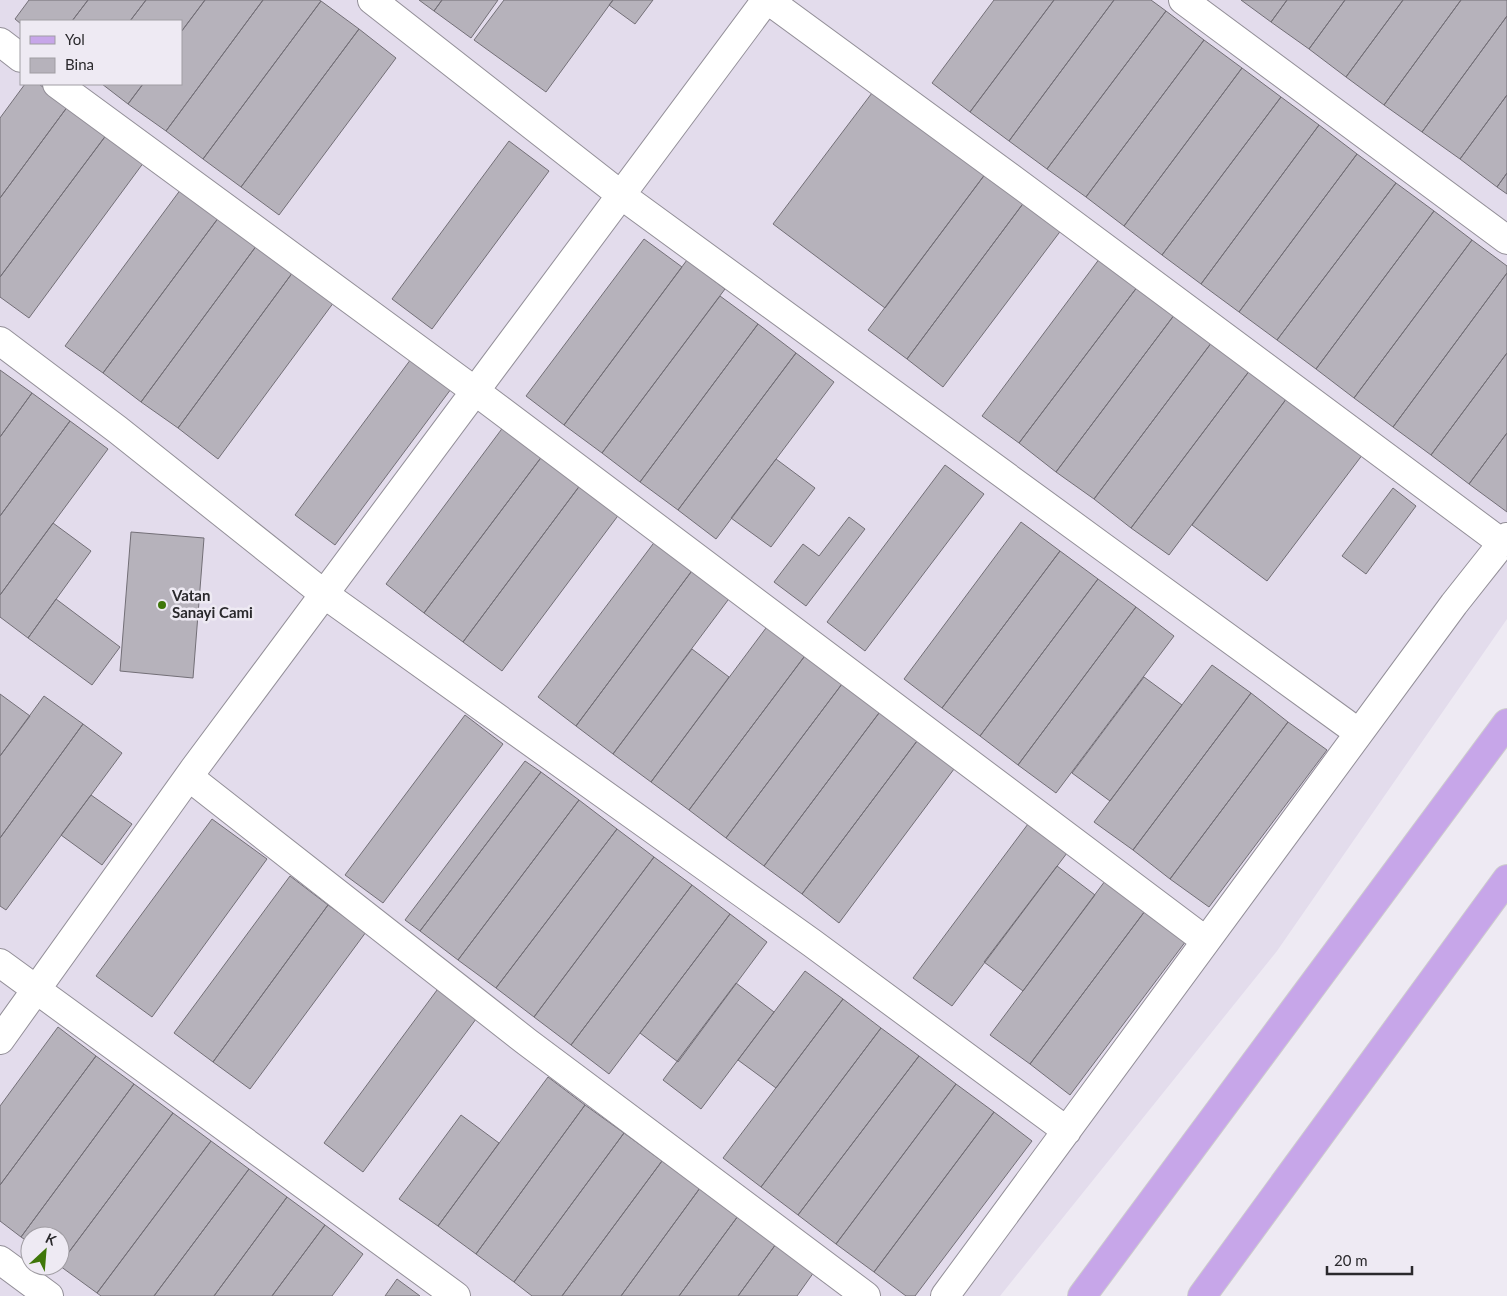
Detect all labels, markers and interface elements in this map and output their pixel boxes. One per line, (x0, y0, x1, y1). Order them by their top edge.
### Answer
legend (20, 20, 182, 85)
text: Yol (65, 30, 85, 48)
text: Bina (65, 55, 94, 73)
place label: Vatan Sanayi Cami (171, 586, 253, 621)
marker: Vatan Sanayi Cami (156, 599, 168, 611)
north arrow (20, 1226, 70, 1276)
text: K (43, 1229, 59, 1249)
scale bar (1327, 1244, 1412, 1276)
text: 20 m (1334, 1251, 1368, 1269)

